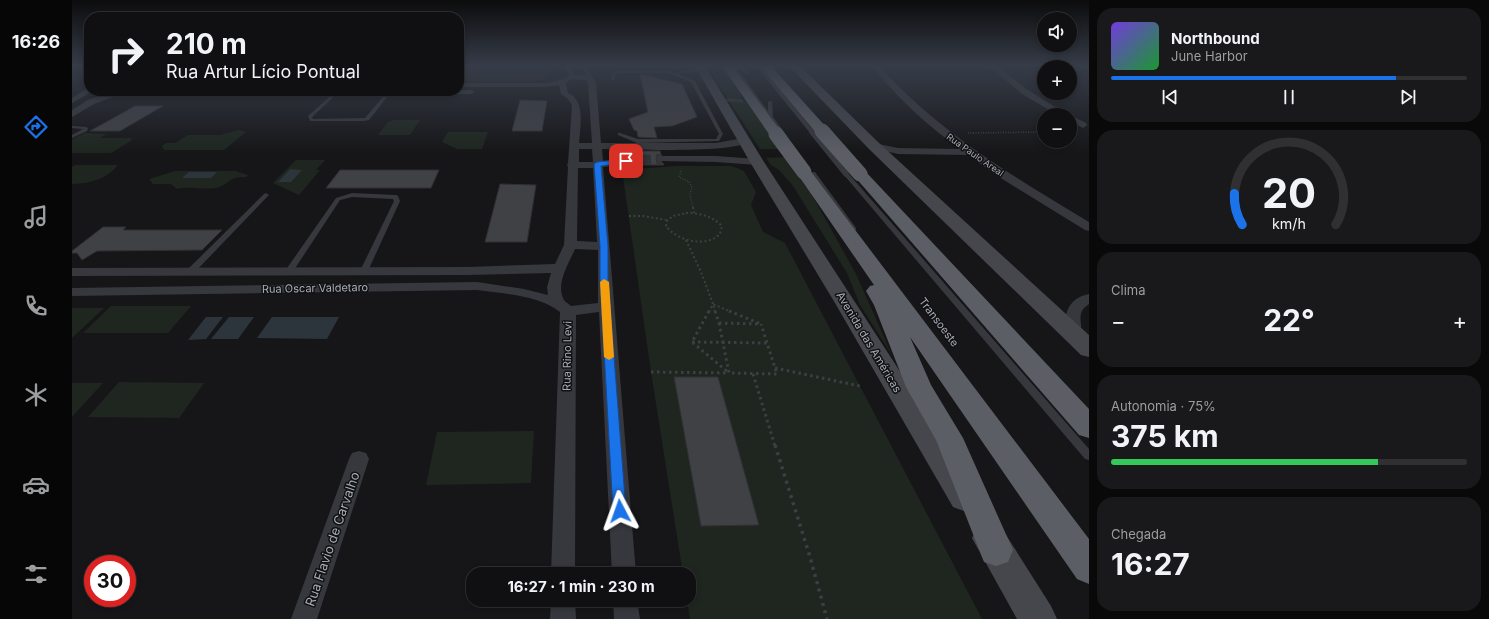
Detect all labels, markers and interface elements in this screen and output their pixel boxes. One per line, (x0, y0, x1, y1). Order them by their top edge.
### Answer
map controls (1037, 12, 1077, 148)
button: sound (1037, 12, 1077, 52)
text: 210 m (166, 27, 247, 61)
icon: right (100, 28, 152, 80)
text: Northbound (1171, 29, 1260, 48)
text: 16:26 (12, 31, 60, 52)
text: June Harbor (1171, 48, 1248, 64)
button: + (1037, 60, 1077, 100)
text: Rua Artur Lício Pontual (166, 61, 360, 82)
icon: previous (1159, 86, 1181, 108)
icon: pause (1278, 86, 1300, 108)
icon: next (1397, 86, 1419, 108)
button: − (1037, 108, 1077, 148)
icon: directions (22, 113, 50, 141)
street label: Rua Paulo Areal (945, 131, 1006, 178)
pin (609, 144, 643, 178)
icon: arrive (615, 150, 637, 172)
text: 20 (1262, 168, 1316, 218)
icon: music (22, 203, 50, 231)
text: km/h (1272, 215, 1306, 232)
street label: Rua Oscar Valdetaro (262, 280, 369, 296)
text: Clima (1111, 282, 1145, 298)
street label: Avenida das Américas (833, 289, 905, 395)
icon: phone (22, 292, 50, 320)
street label: Transoeste (916, 295, 962, 349)
text: 22° (1263, 302, 1315, 338)
text: − (1111, 308, 1126, 334)
text: + (1452, 308, 1467, 334)
street label: Rua Rino Levi (559, 321, 575, 391)
icon: climate (22, 381, 50, 409)
text: Autonomia · 75% (1111, 398, 1216, 414)
text: 375 km (1111, 418, 1219, 454)
street label: Rua Flavio de Carvalho (301, 469, 363, 608)
icon: car (22, 471, 50, 499)
position arrow (599, 490, 641, 532)
text: Chegada (1111, 526, 1166, 542)
text: 16:27 (1111, 546, 1190, 582)
speed limit sign: 30 (84, 555, 136, 607)
icon: filters (22, 560, 50, 588)
text: 16:27 · 1 min · 230 m (507, 577, 655, 596)

